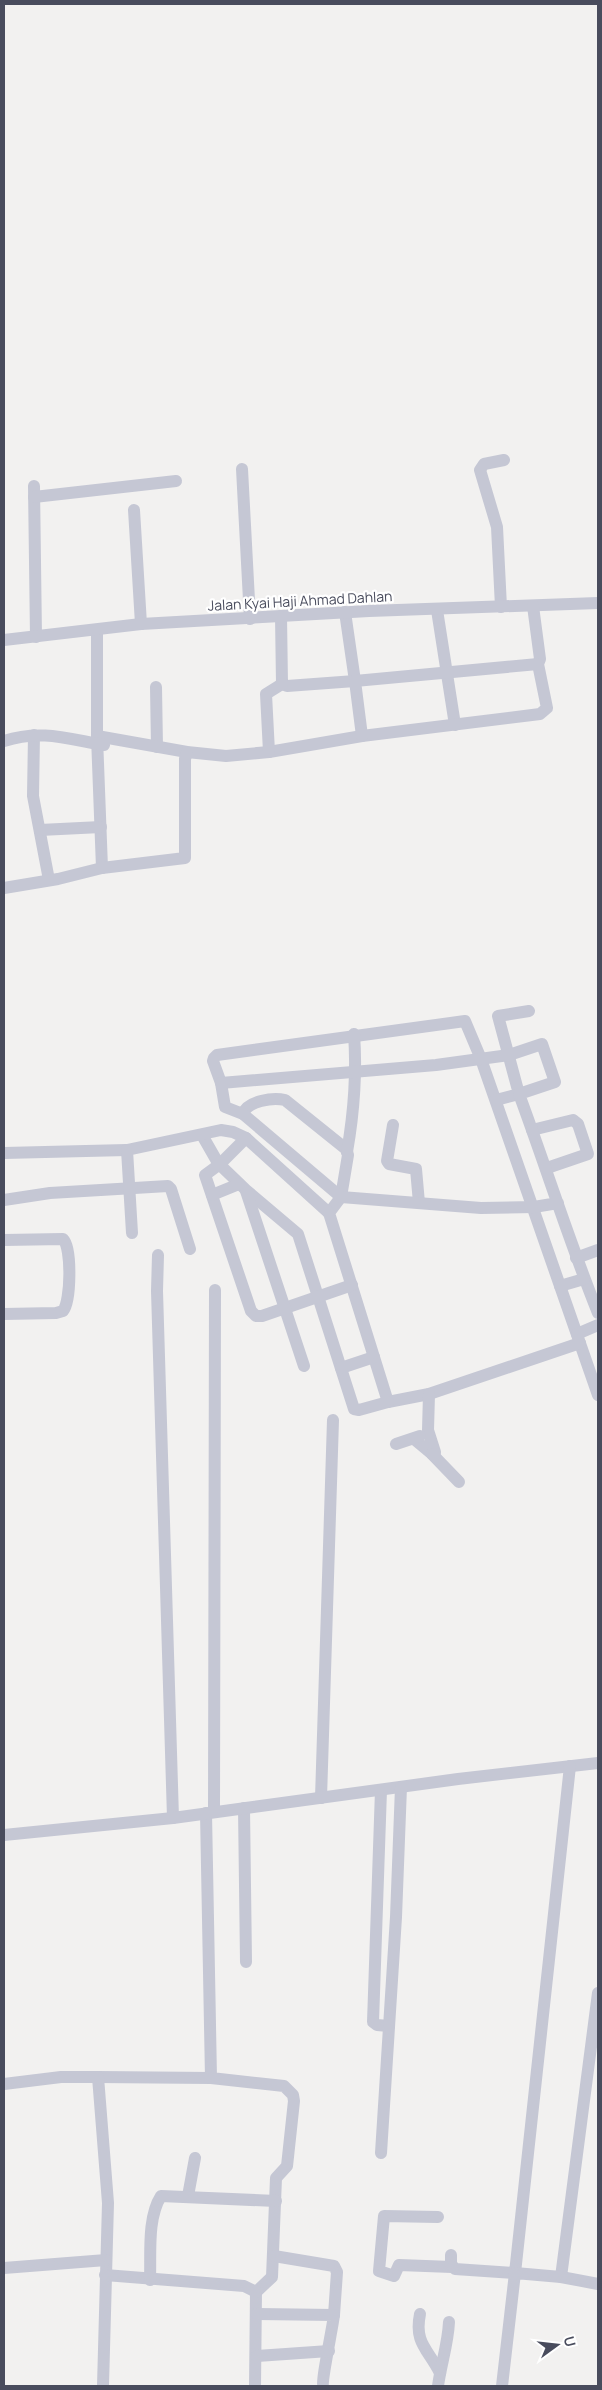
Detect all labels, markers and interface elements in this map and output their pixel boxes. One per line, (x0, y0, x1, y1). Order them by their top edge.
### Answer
street label: Jalan Kyai Haji Ahmad Dahlan (207, 586, 393, 615)
north arrow (532, 2320, 582, 2370)
text: U (560, 2334, 581, 2349)

